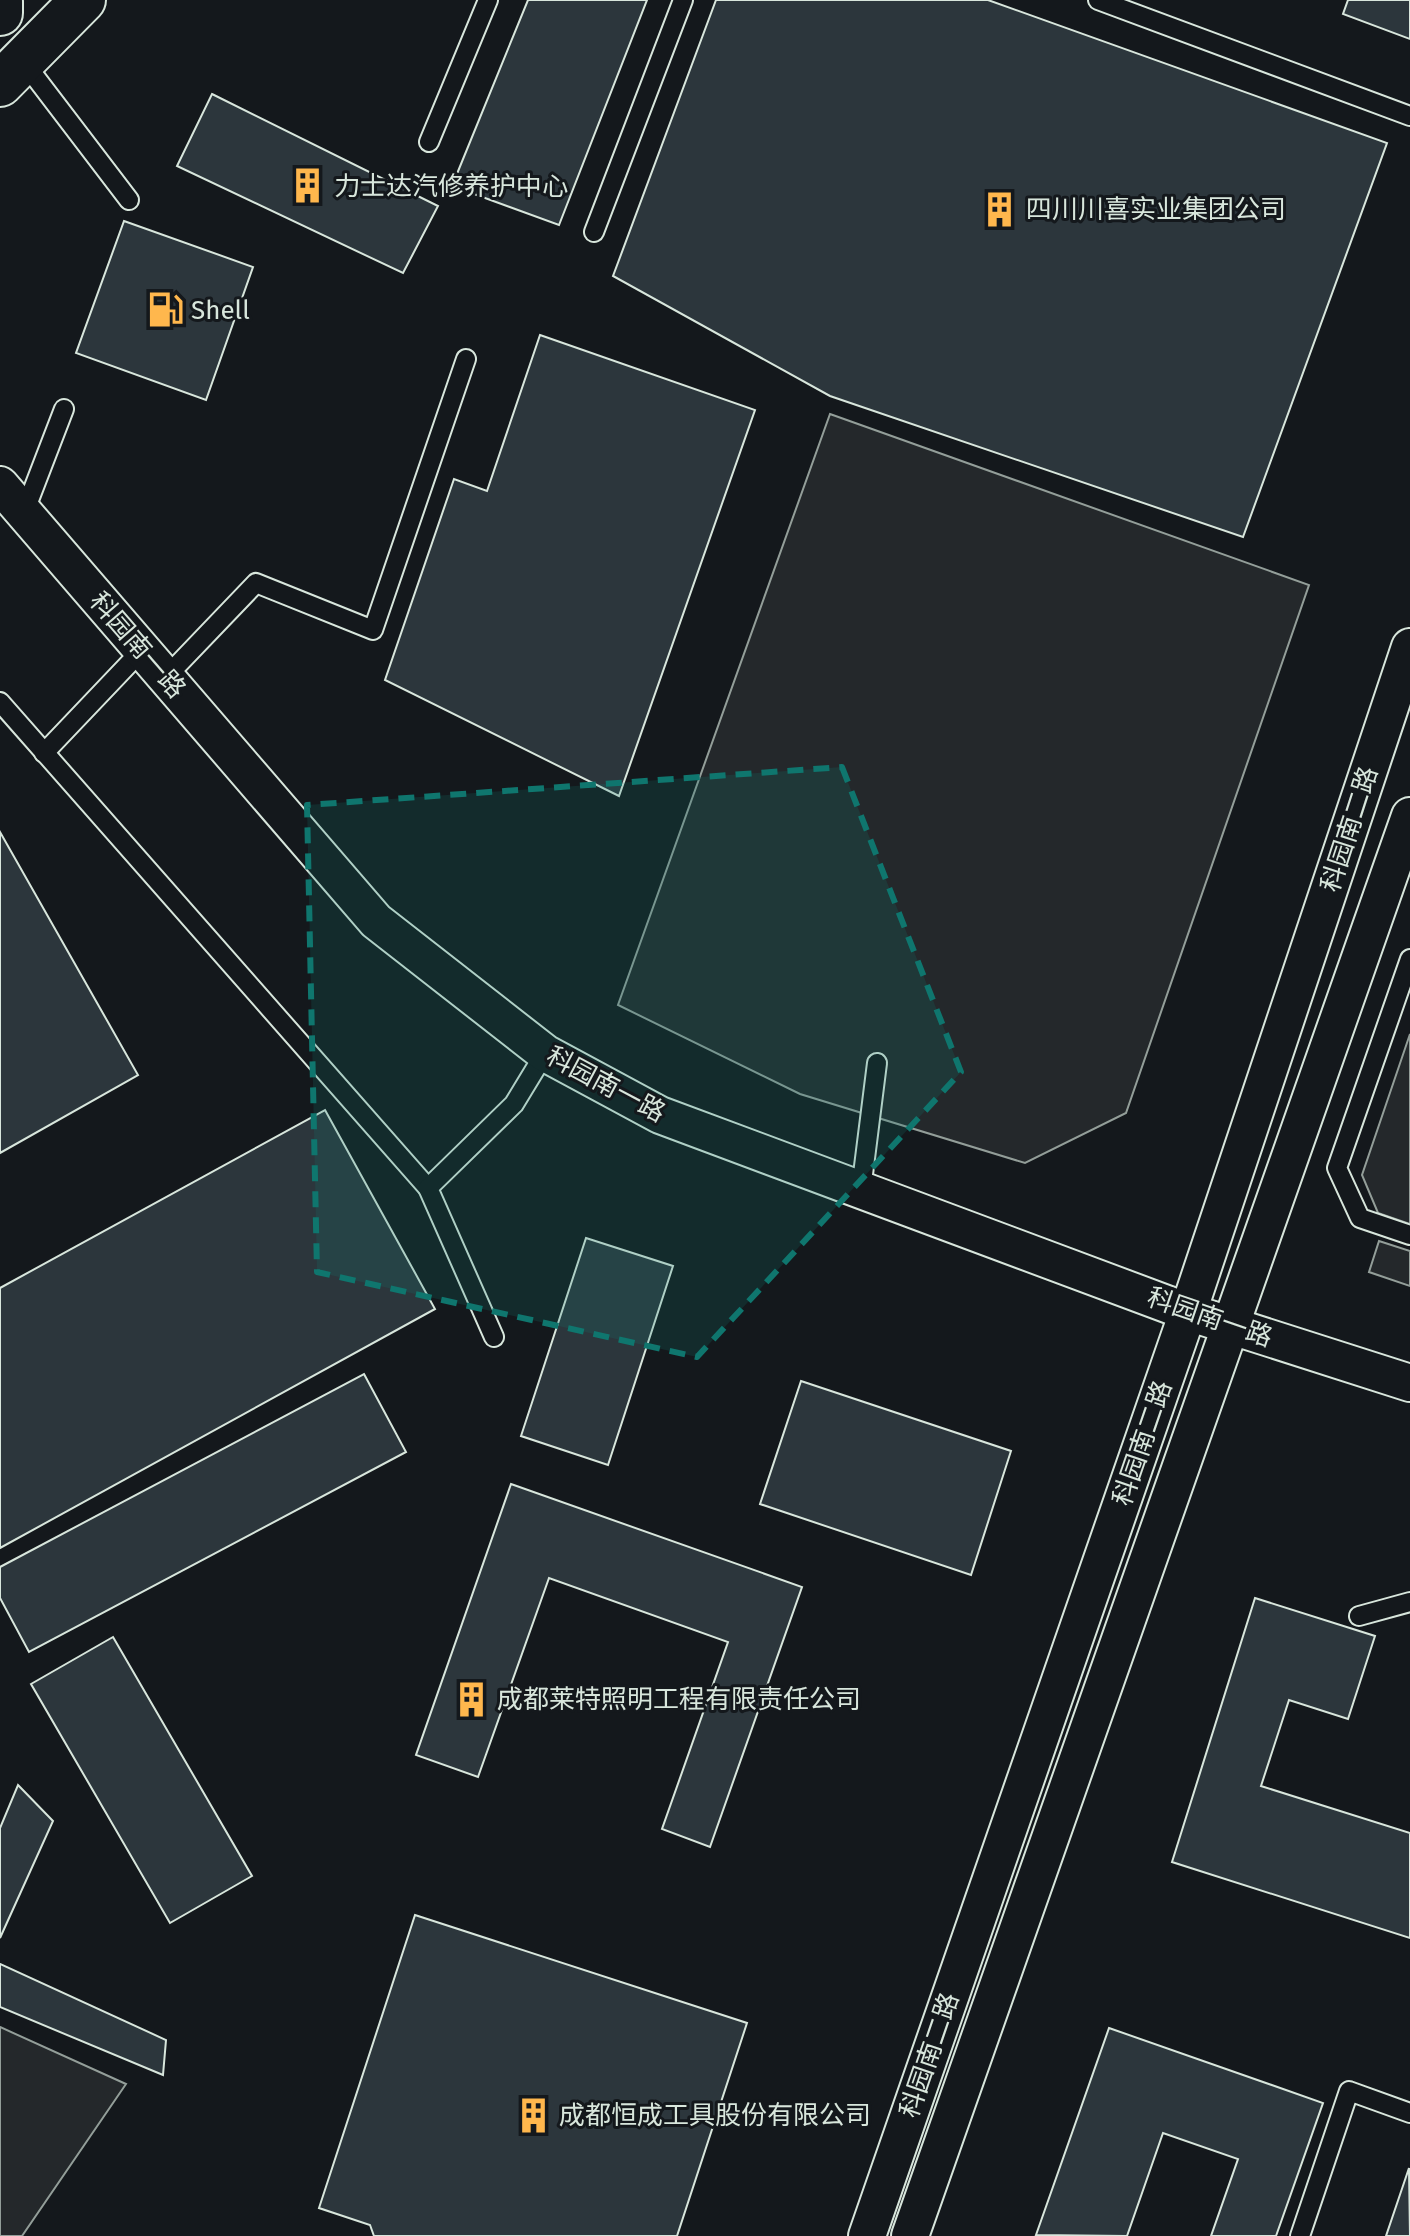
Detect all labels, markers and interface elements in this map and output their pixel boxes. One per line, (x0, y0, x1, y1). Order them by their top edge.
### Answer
building icon: 力士达汽修养护中心 (289, 167, 327, 205)
place label: 力士达汽修养护中心 (334, 171, 568, 202)
building icon: 四川川喜实业集团公司 (981, 190, 1019, 228)
place label: 四川川喜实业集团公司 (1026, 194, 1286, 225)
fuel station icon: Shell (146, 291, 184, 329)
place label: Shell (191, 295, 250, 326)
street label: 科园南一路 (83, 586, 192, 705)
street label: 科园南二路 (1315, 763, 1384, 896)
street label: 科园南一路 (541, 1040, 670, 1129)
street label: 科园南一路 (1143, 1282, 1276, 1353)
street label: 科园南二路 (1107, 1377, 1178, 1510)
building icon: 成都莱特照明工程有限责任公司 (452, 1680, 490, 1718)
place label: 成都莱特照明工程有限责任公司 (497, 1684, 861, 1715)
street label: 科园南二路 (894, 1989, 965, 2122)
building icon: 成都恒成工具股份有限公司 (514, 2096, 552, 2134)
place label: 成都恒成工具股份有限公司 (559, 2100, 871, 2131)

